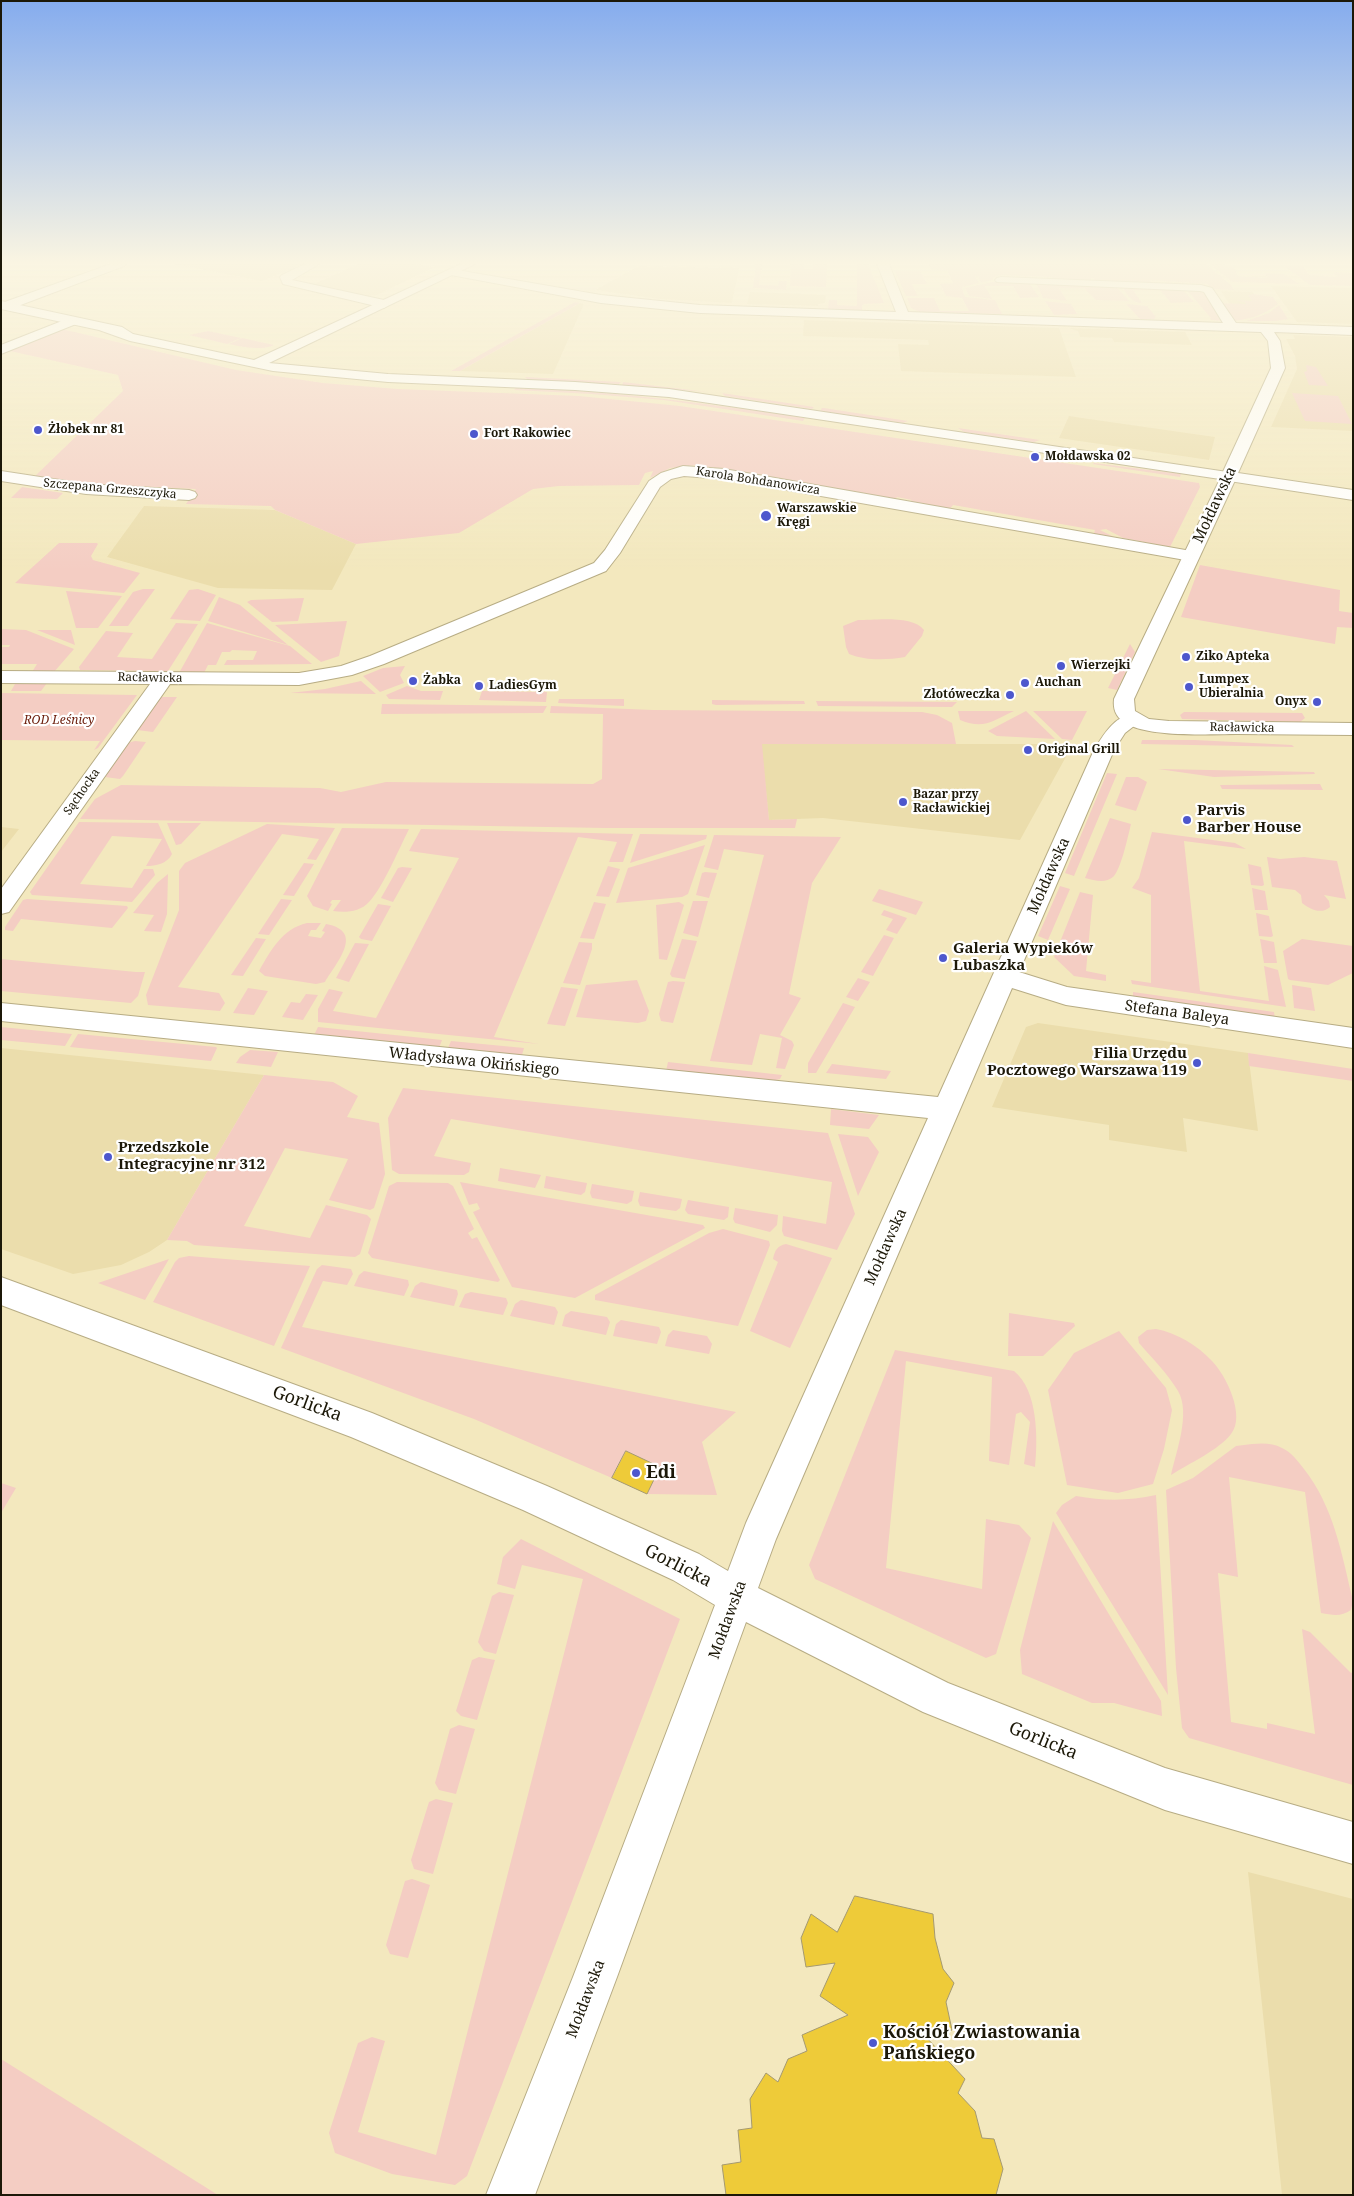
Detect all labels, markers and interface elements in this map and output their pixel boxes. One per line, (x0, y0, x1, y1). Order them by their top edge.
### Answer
place label: Żłobek nr 81 (48, 423, 124, 437)
marker: Żłobek nr 81 (32, 424, 44, 436)
place label: Fort Rakowiec (484, 427, 571, 441)
marker: Fort Rakowiec (468, 428, 480, 440)
place label: Mołdawska 02 (1045, 450, 1131, 464)
marker: Mołdawska 02 (1029, 451, 1041, 463)
street label: Karola Bohdanowicza (695, 464, 821, 498)
street label: Mołdawska (1189, 464, 1241, 546)
street label: Szczepana Grzeszczyka (43, 476, 177, 502)
place label: Warszawskie Kręgi (777, 502, 857, 530)
marker: Warszawskie Kręgi (759, 509, 773, 523)
place label: Ziko Apteka (1196, 650, 1269, 664)
marker: Ziko Apteka (1180, 651, 1192, 663)
place label: Wierzejki (1071, 659, 1130, 673)
marker: Wierzejki (1055, 660, 1067, 672)
street label: Racławicka (117, 670, 183, 686)
place label: Lumpex Ubieralnia (1199, 673, 1264, 701)
place label: Żabka (423, 674, 461, 688)
marker: Żabka (407, 675, 419, 687)
place label: Auchan (1035, 676, 1081, 690)
marker: Auchan (1019, 677, 1031, 689)
place label: LadiesGym (489, 679, 557, 693)
marker: LadiesGym (473, 680, 485, 692)
marker: Lumpex Ubieralnia (1183, 681, 1195, 693)
place label: Złotóweczka (924, 688, 1000, 702)
marker: Złotóweczka (1004, 689, 1016, 701)
place label: Onyx (1275, 695, 1307, 709)
marker: Onyx (1311, 696, 1323, 708)
park label: ROD Leśnicy (24, 714, 94, 728)
street label: Racławicka (1209, 720, 1275, 736)
place label: Original Grill (1038, 743, 1120, 757)
marker: Original Grill (1022, 744, 1034, 756)
street label: Sąchocka (61, 766, 103, 818)
place label: Bazar przy Racławickiej (913, 788, 990, 816)
marker: Bazar przy Racławickiej (897, 796, 909, 808)
place label: Parvis Barber House (1197, 802, 1301, 837)
marker: Parvis Barber House (1181, 814, 1193, 826)
street label: Mołdawska (1024, 835, 1074, 917)
place label: Galeria Wypieków Lubaszka (953, 940, 1093, 975)
marker: Galeria Wypieków Lubaszka (937, 952, 949, 964)
street label: Stefana Baleya (1124, 997, 1230, 1029)
street label: Władysława Okińskiego (388, 1044, 560, 1080)
place label: Filia Urzędu Pocztowego Warszawa 119 (987, 1045, 1187, 1080)
marker: Filia Urzędu Pocztowego Warszawa 119 (1191, 1057, 1203, 1069)
place label: Przedszkole Integracyjne nr 312 (118, 1139, 265, 1174)
marker: Przedszkole Integracyjne nr 312 (102, 1151, 114, 1163)
street label: Mołdawska (861, 1206, 911, 1288)
street label: Gorlicka (269, 1381, 345, 1427)
place label: Edi (646, 1462, 676, 1484)
marker: Edi (630, 1467, 642, 1479)
street label: Gorlicka (641, 1540, 715, 1592)
street label: Mołdawska (705, 1578, 751, 1662)
street label: Gorlicka (1005, 1717, 1081, 1765)
street label: Mołdawska (563, 1957, 609, 2041)
place label: Kościół Zwiastowania Pańskiego (883, 2022, 1080, 2064)
marker: Kościół Zwiastowania Pańskiego (867, 2037, 879, 2049)

